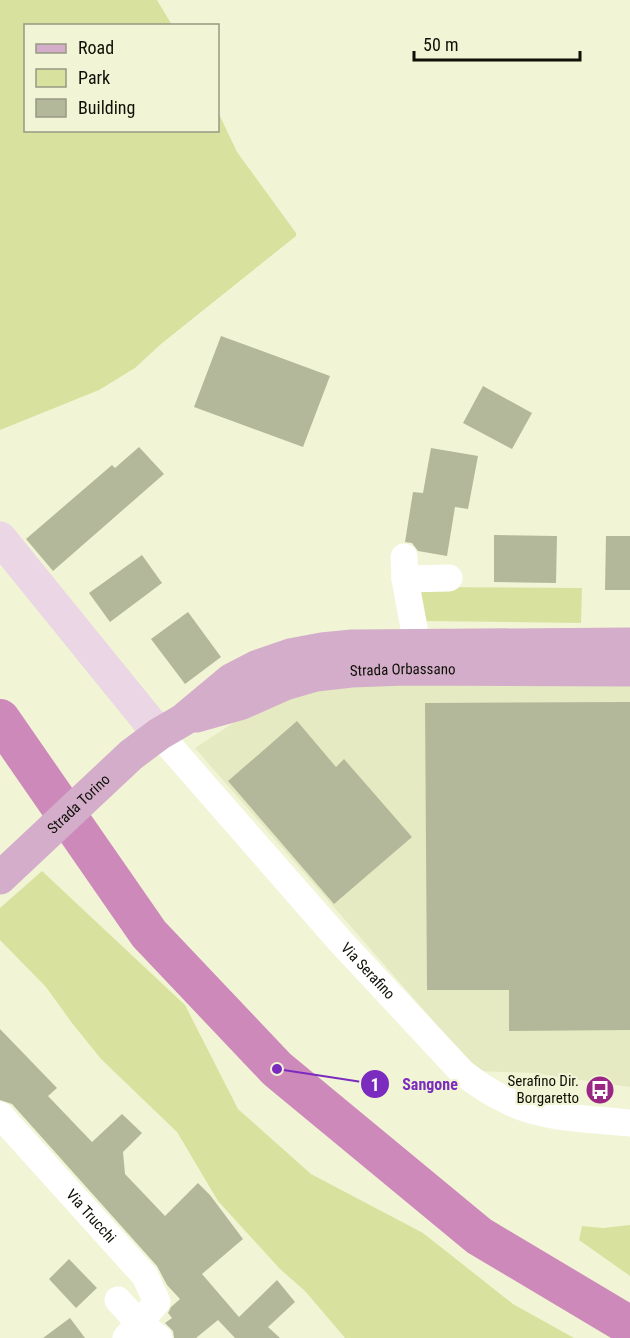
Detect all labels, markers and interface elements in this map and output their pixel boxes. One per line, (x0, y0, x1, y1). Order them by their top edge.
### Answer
legend (24, 24, 219, 132)
scale bar (414, 24, 580, 62)
text: 50 m (423, 34, 458, 55)
text: Road (78, 37, 114, 58)
text: Park (78, 67, 110, 88)
text: Building (78, 97, 135, 118)
street label: Strada Orbassano (350, 660, 456, 680)
street label: Strada Torino (44, 770, 114, 838)
street label: Via Serafino (337, 939, 399, 1003)
callout: Sangone (360, 1067, 470, 1101)
place label: Serafino Dir. Borgaretto (508, 1072, 579, 1107)
text: 1 (370, 1074, 380, 1095)
bus stop icon: Serafino Dir. Borgaretto (584, 1074, 616, 1106)
text: Sangone (402, 1075, 458, 1094)
street label: Via Trucchi (62, 1186, 120, 1247)

